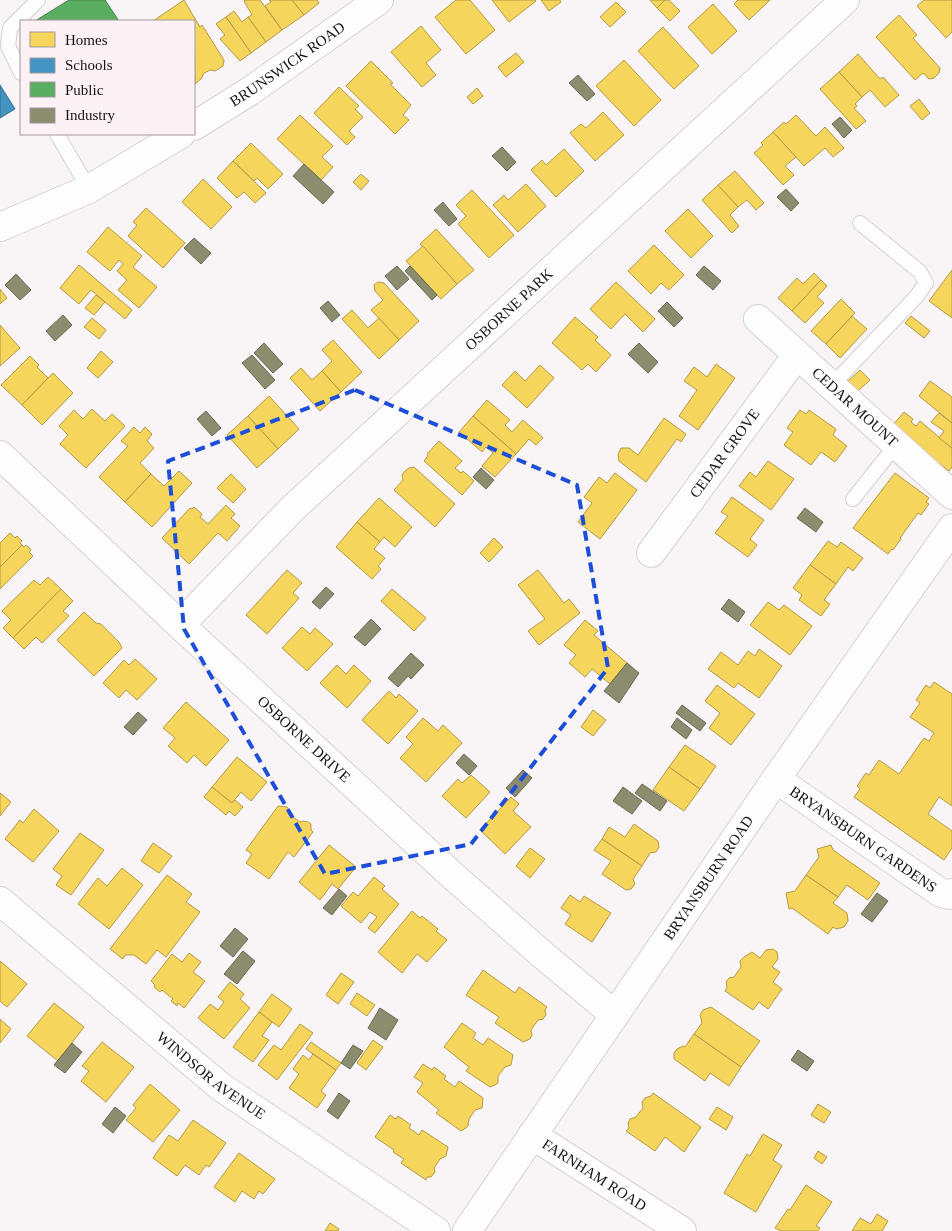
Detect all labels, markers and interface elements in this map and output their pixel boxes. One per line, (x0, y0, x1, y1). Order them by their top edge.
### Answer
street label: BRUNSWICK ROAD (227, 19, 348, 110)
legend (20, 20, 195, 135)
text: Homes (65, 32, 108, 48)
text: Schools (65, 57, 113, 73)
text: Public (65, 82, 104, 98)
text: Industry (65, 107, 115, 123)
street label: OSBORNE PARK (462, 265, 556, 353)
street label: CEDAR MOUNT (809, 364, 901, 450)
street label: CEDAR GROVE (687, 406, 763, 501)
street label: OSBORNE DRIVE (255, 693, 353, 785)
street label: BRYANSBURN GARDENS (787, 783, 940, 896)
street label: BRYANSBURN ROAD (661, 813, 757, 943)
street label: WINDSOR AVENUE (154, 1029, 268, 1122)
street label: FARNHAM ROAD (539, 1136, 649, 1214)

